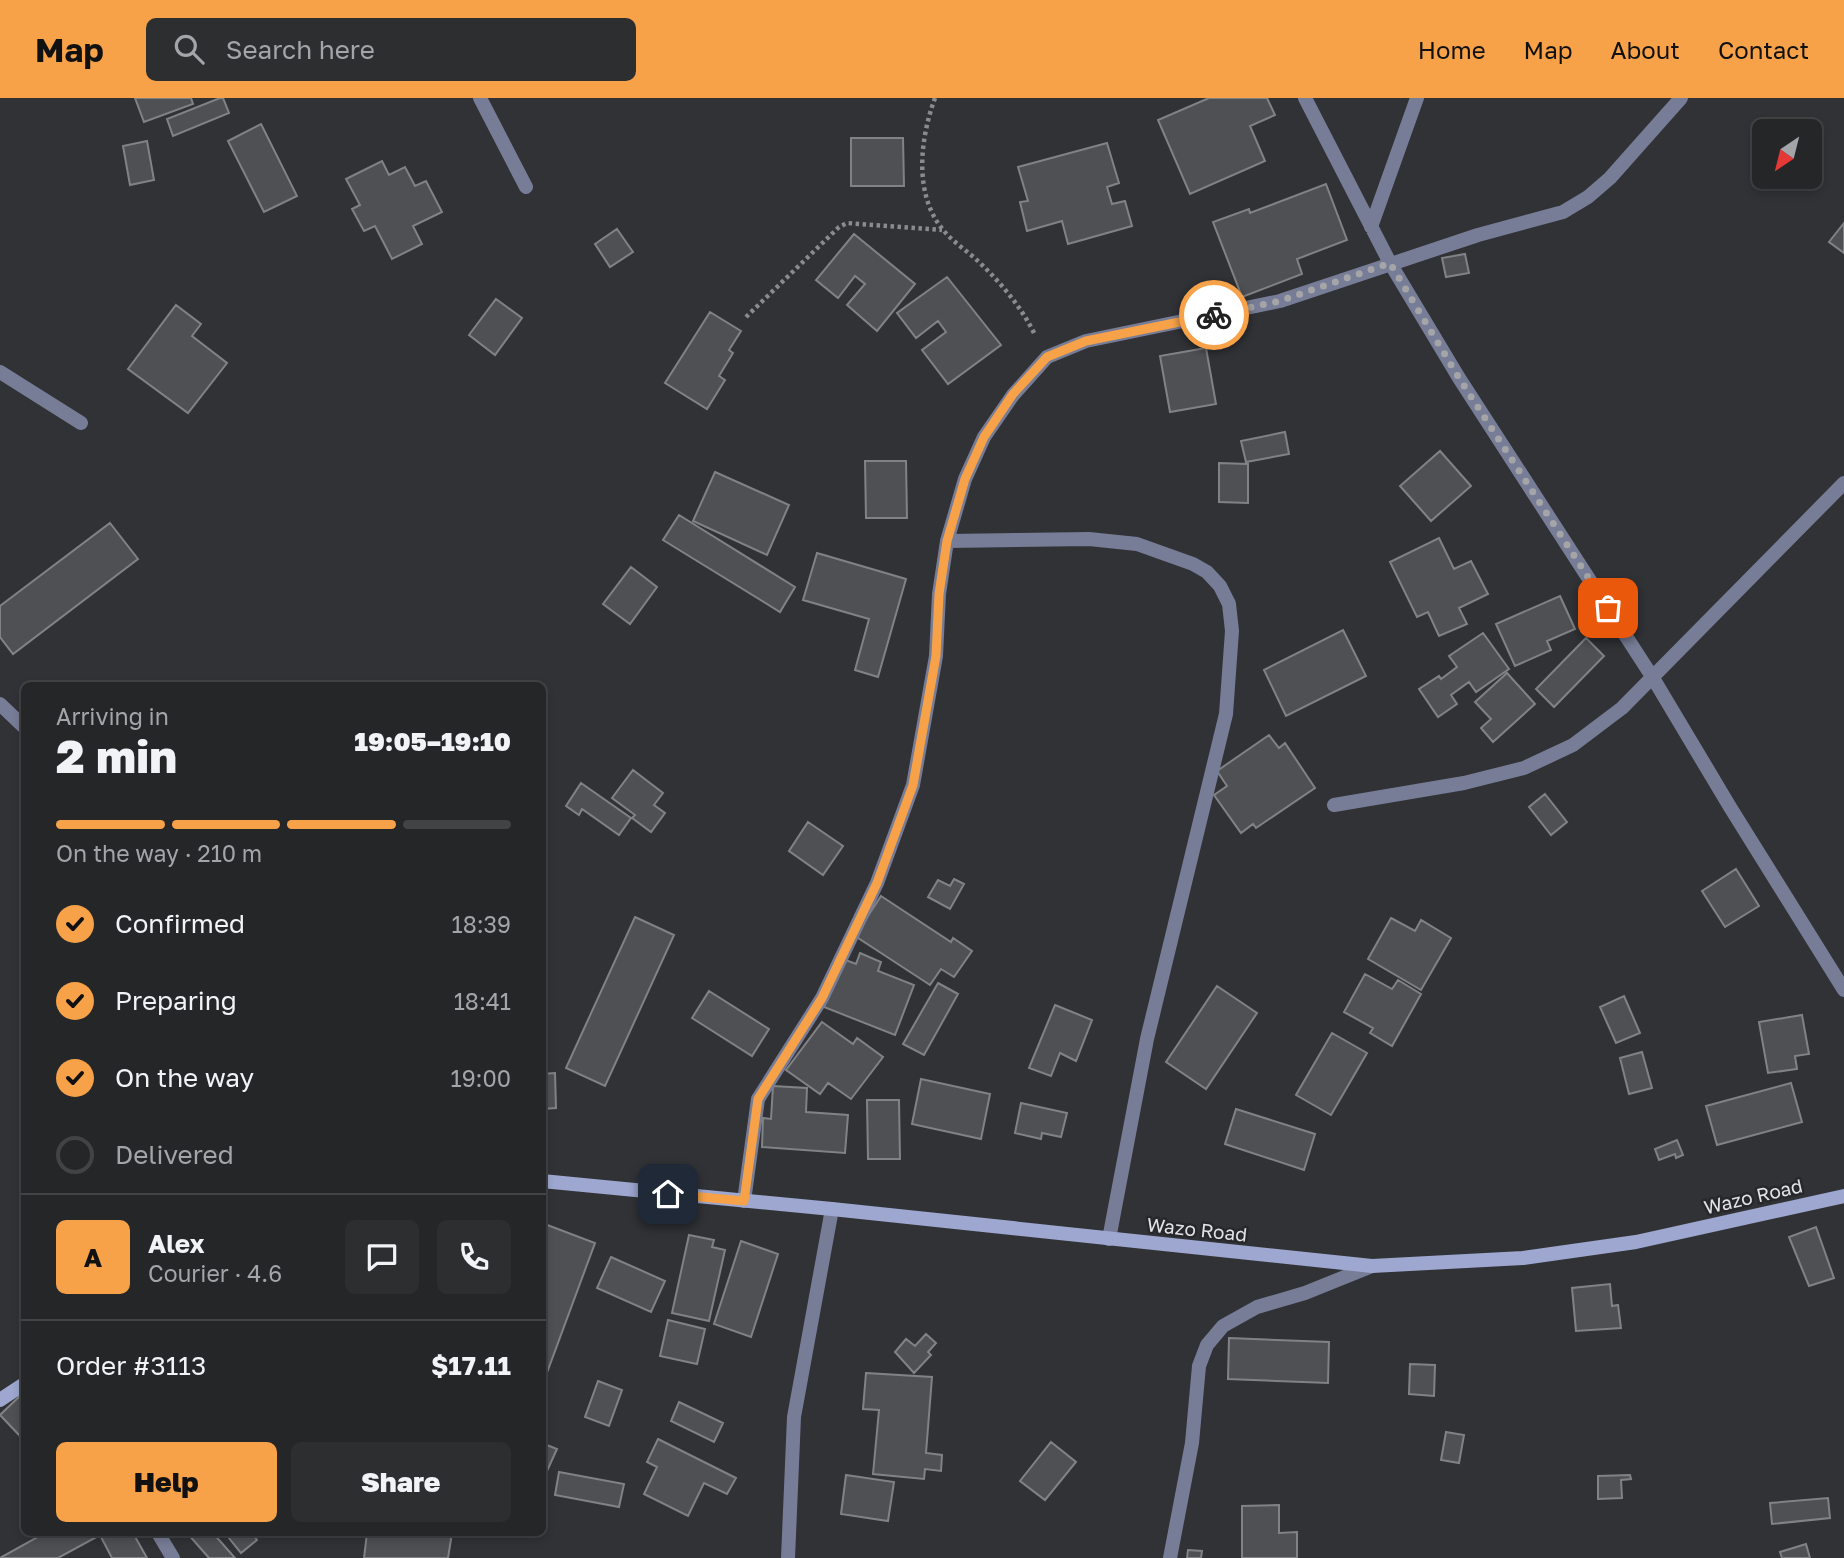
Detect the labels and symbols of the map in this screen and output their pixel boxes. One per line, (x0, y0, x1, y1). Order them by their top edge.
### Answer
north arrow (1752, 119, 1822, 189)
courier (1179, 280, 1249, 350)
pin (1578, 578, 1638, 638)
pin (638, 1164, 698, 1224)
street label: Wazo Road (1701, 1173, 1805, 1219)
street label: Wazo Road (1146, 1212, 1248, 1246)

